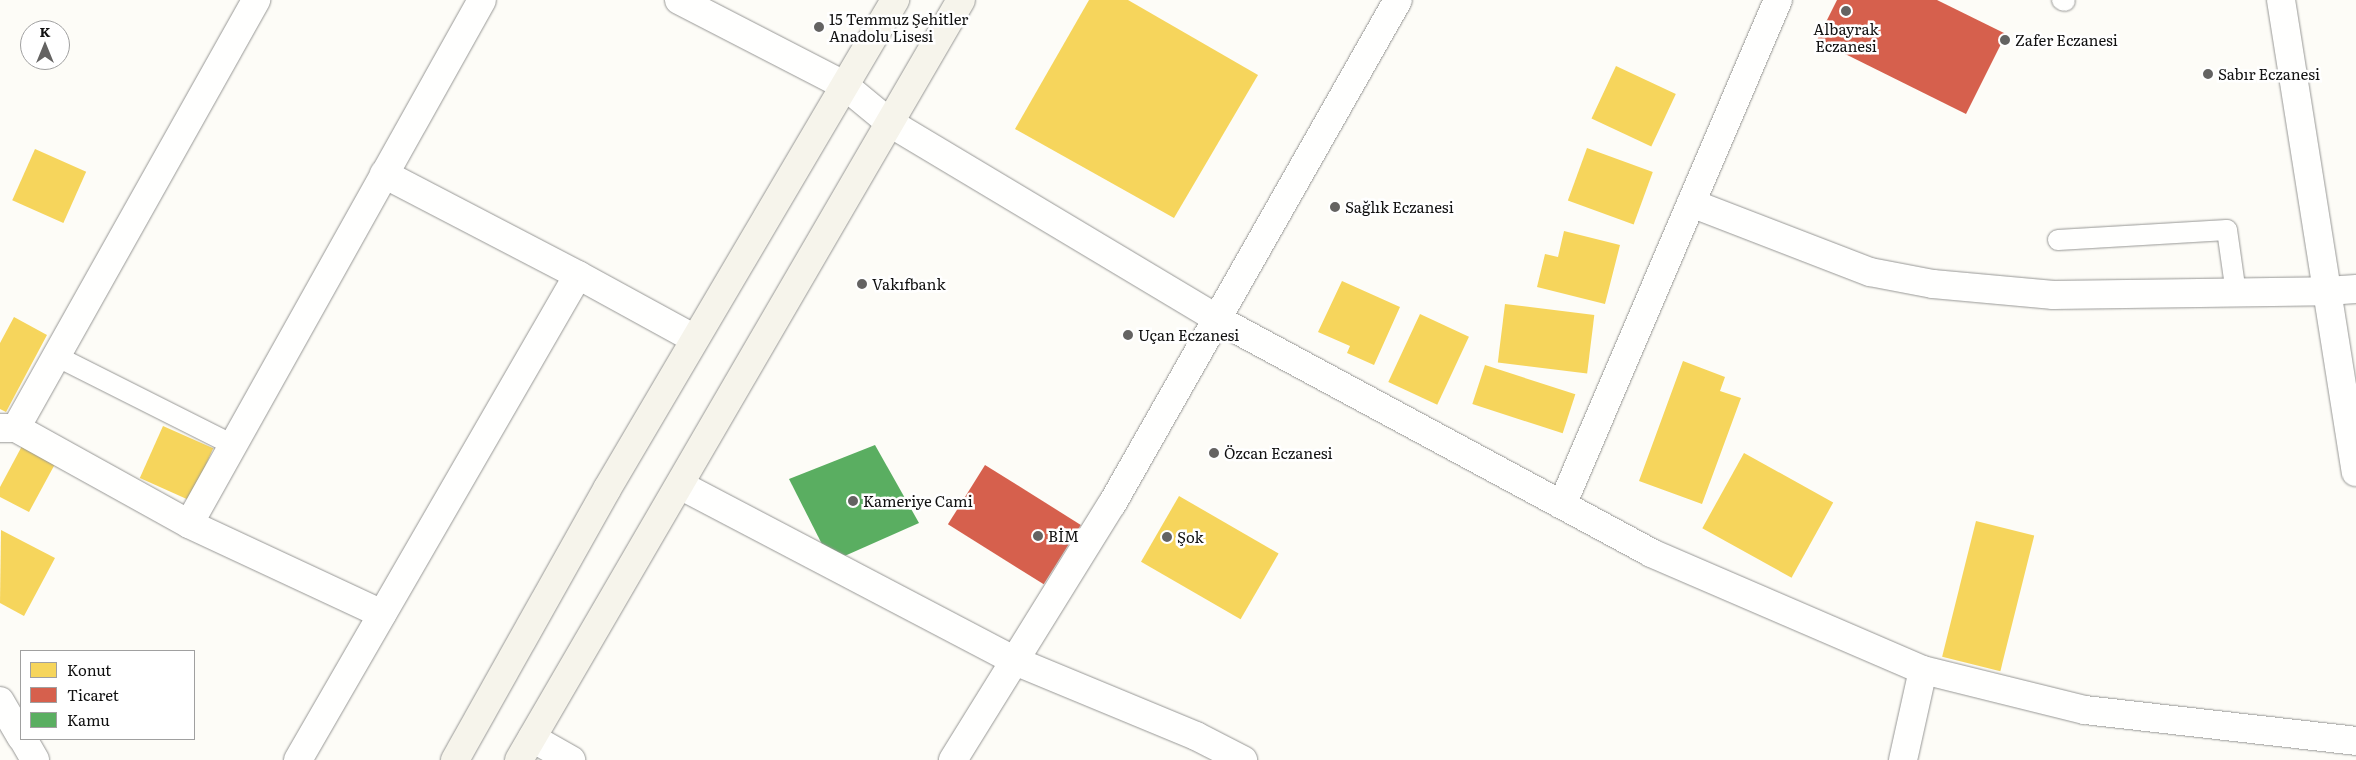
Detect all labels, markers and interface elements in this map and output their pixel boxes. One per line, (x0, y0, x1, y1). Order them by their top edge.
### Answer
marker: Albayrak Eczanesi (1840, 5, 1852, 17)
place label: 15 Temmuz Şehitler Anadolu Lisesi (829, 9, 968, 44)
place label: Albayrak Eczanesi (1813, 19, 1879, 54)
north arrow (20, 20, 70, 70)
text: K (40, 21, 50, 41)
marker: 15 Temmuz Şehitler Anadolu Lisesi (813, 21, 825, 33)
place label: Zafer Eczanesi (2015, 31, 2118, 49)
marker: Zafer Eczanesi (1999, 34, 2011, 46)
place label: Sabır Eczanesi (2218, 65, 2320, 83)
marker: Sabır Eczanesi (2202, 68, 2214, 80)
place label: Sağlık Eczanesi (1345, 198, 1454, 216)
marker: Sağlık Eczanesi (1329, 201, 1341, 213)
place label: Vakıfbank (872, 275, 946, 293)
marker: Vakıfbank (856, 278, 868, 290)
place label: Uçan Eczanesi (1138, 326, 1239, 344)
marker: Uçan Eczanesi (1122, 329, 1134, 341)
place label: Özcan Eczanesi (1224, 444, 1332, 462)
marker: Özcan Eczanesi (1208, 447, 1220, 459)
place label: Kameriye Cami (863, 492, 973, 510)
marker: Kameriye Cami (847, 495, 859, 507)
place label: BİM (1048, 527, 1079, 545)
place label: Şok (1177, 528, 1204, 546)
marker: BİM (1032, 530, 1044, 542)
marker: Şok (1161, 531, 1173, 543)
legend (20, 650, 195, 740)
text: Konut (67, 658, 111, 681)
text: Ticaret (67, 683, 119, 706)
text: Kamu (67, 708, 110, 731)

